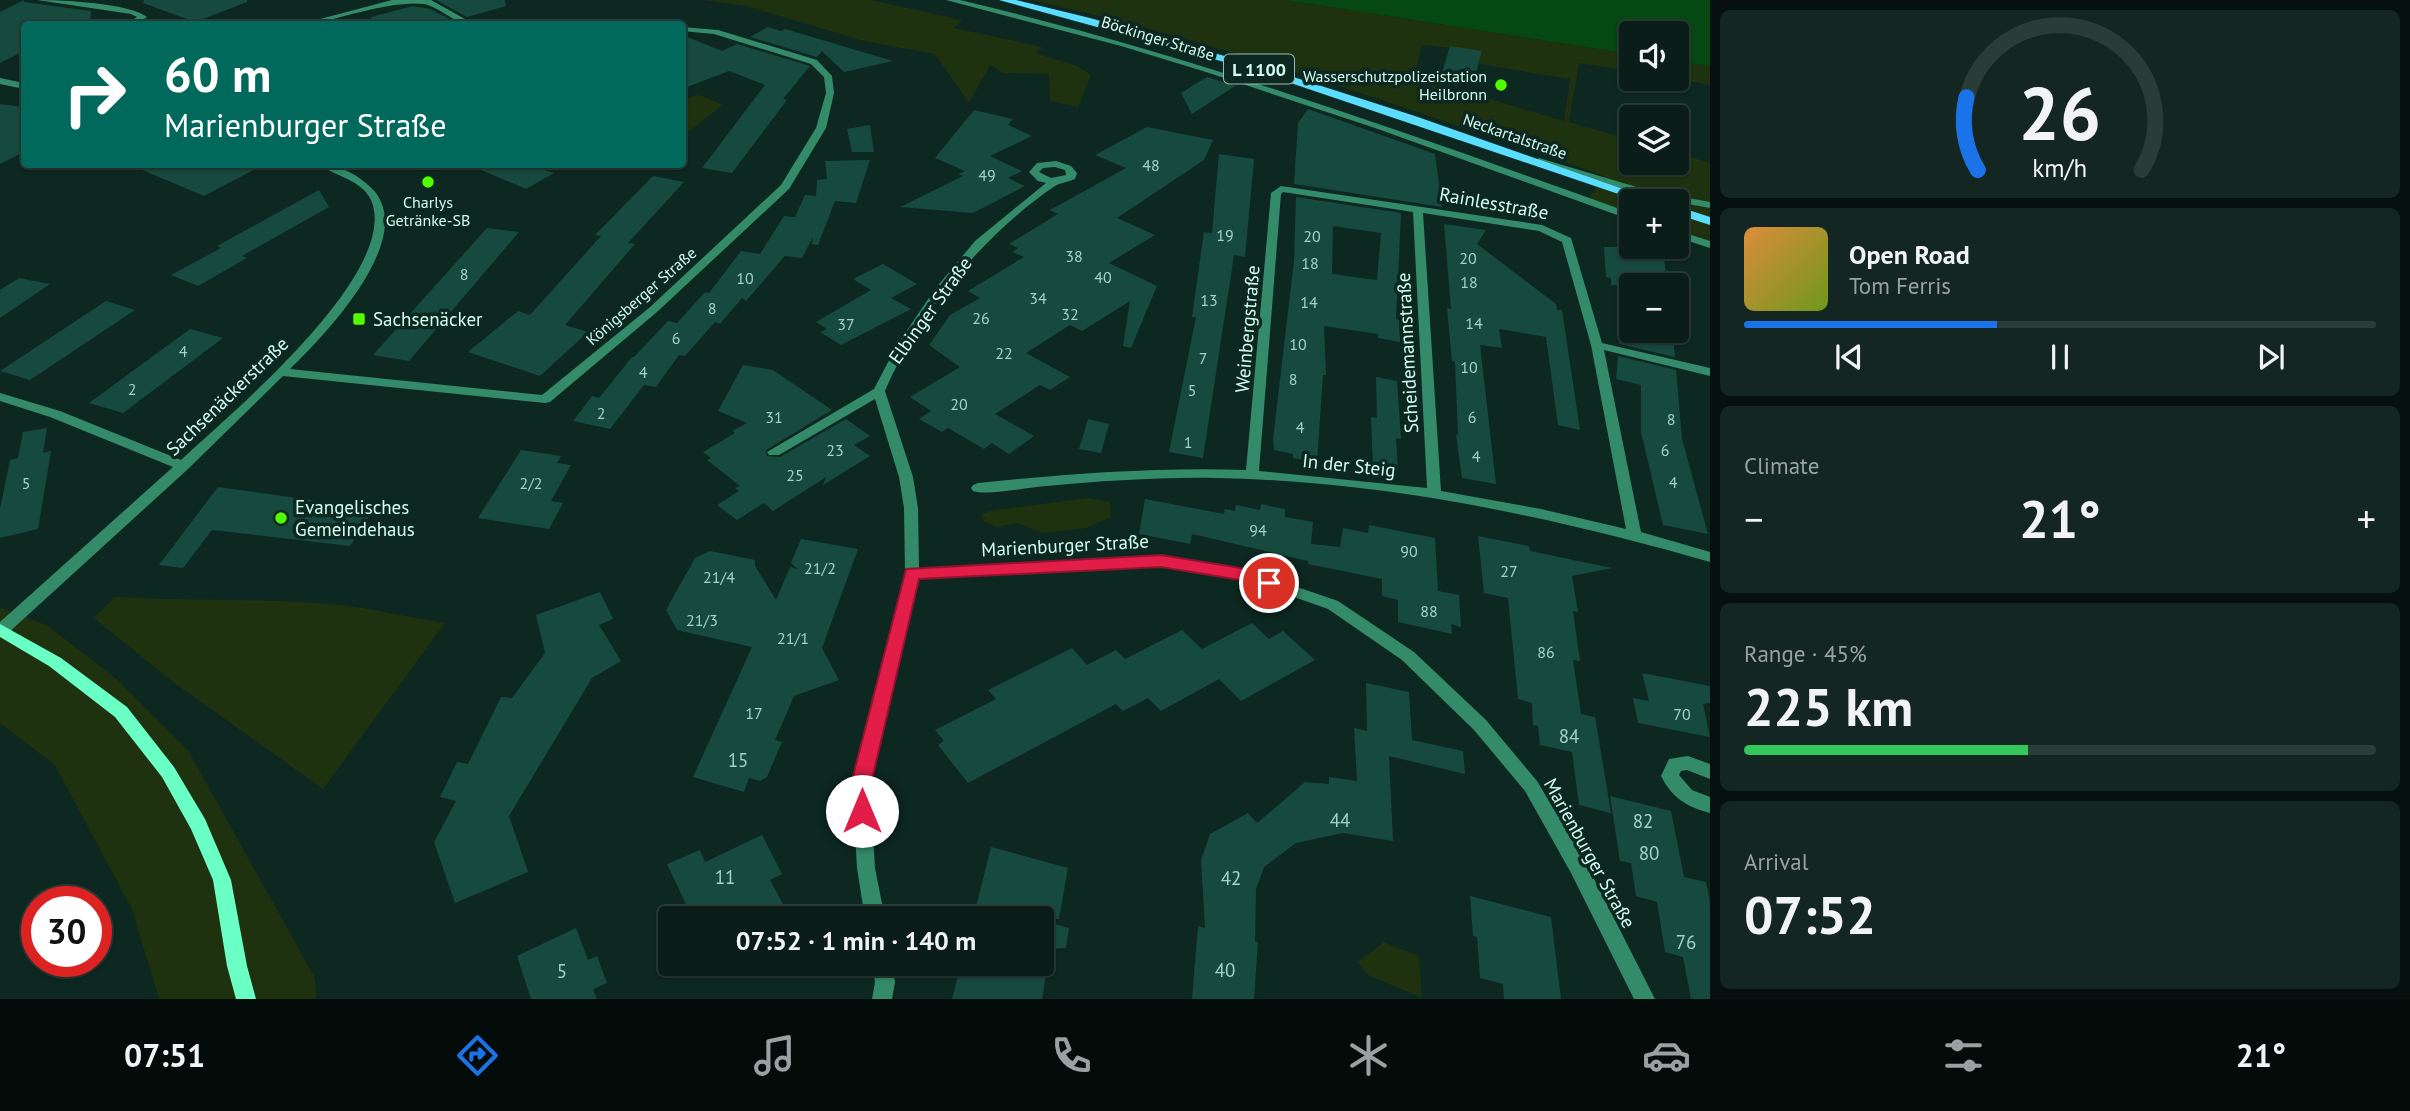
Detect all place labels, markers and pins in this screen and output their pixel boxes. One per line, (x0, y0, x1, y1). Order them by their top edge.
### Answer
place label: Wasserschutzpolizeistation Heilbronn (1303, 66, 1487, 104)
marker: Wasserschutzpolizeistation Heilbronn (1493, 77, 1509, 93)
marker: Charlys Getränke-SB (420, 174, 436, 190)
place label: Charlys Getränke-SB (386, 192, 470, 230)
place label: Sachsenäcker (373, 307, 483, 331)
marker: Sachsenäcker (351, 311, 367, 327)
place label: Evangelisches Gemeindehaus (295, 495, 415, 541)
marker: Evangelisches Gemeindehaus (273, 510, 289, 526)
pin (1239, 553, 1299, 613)

